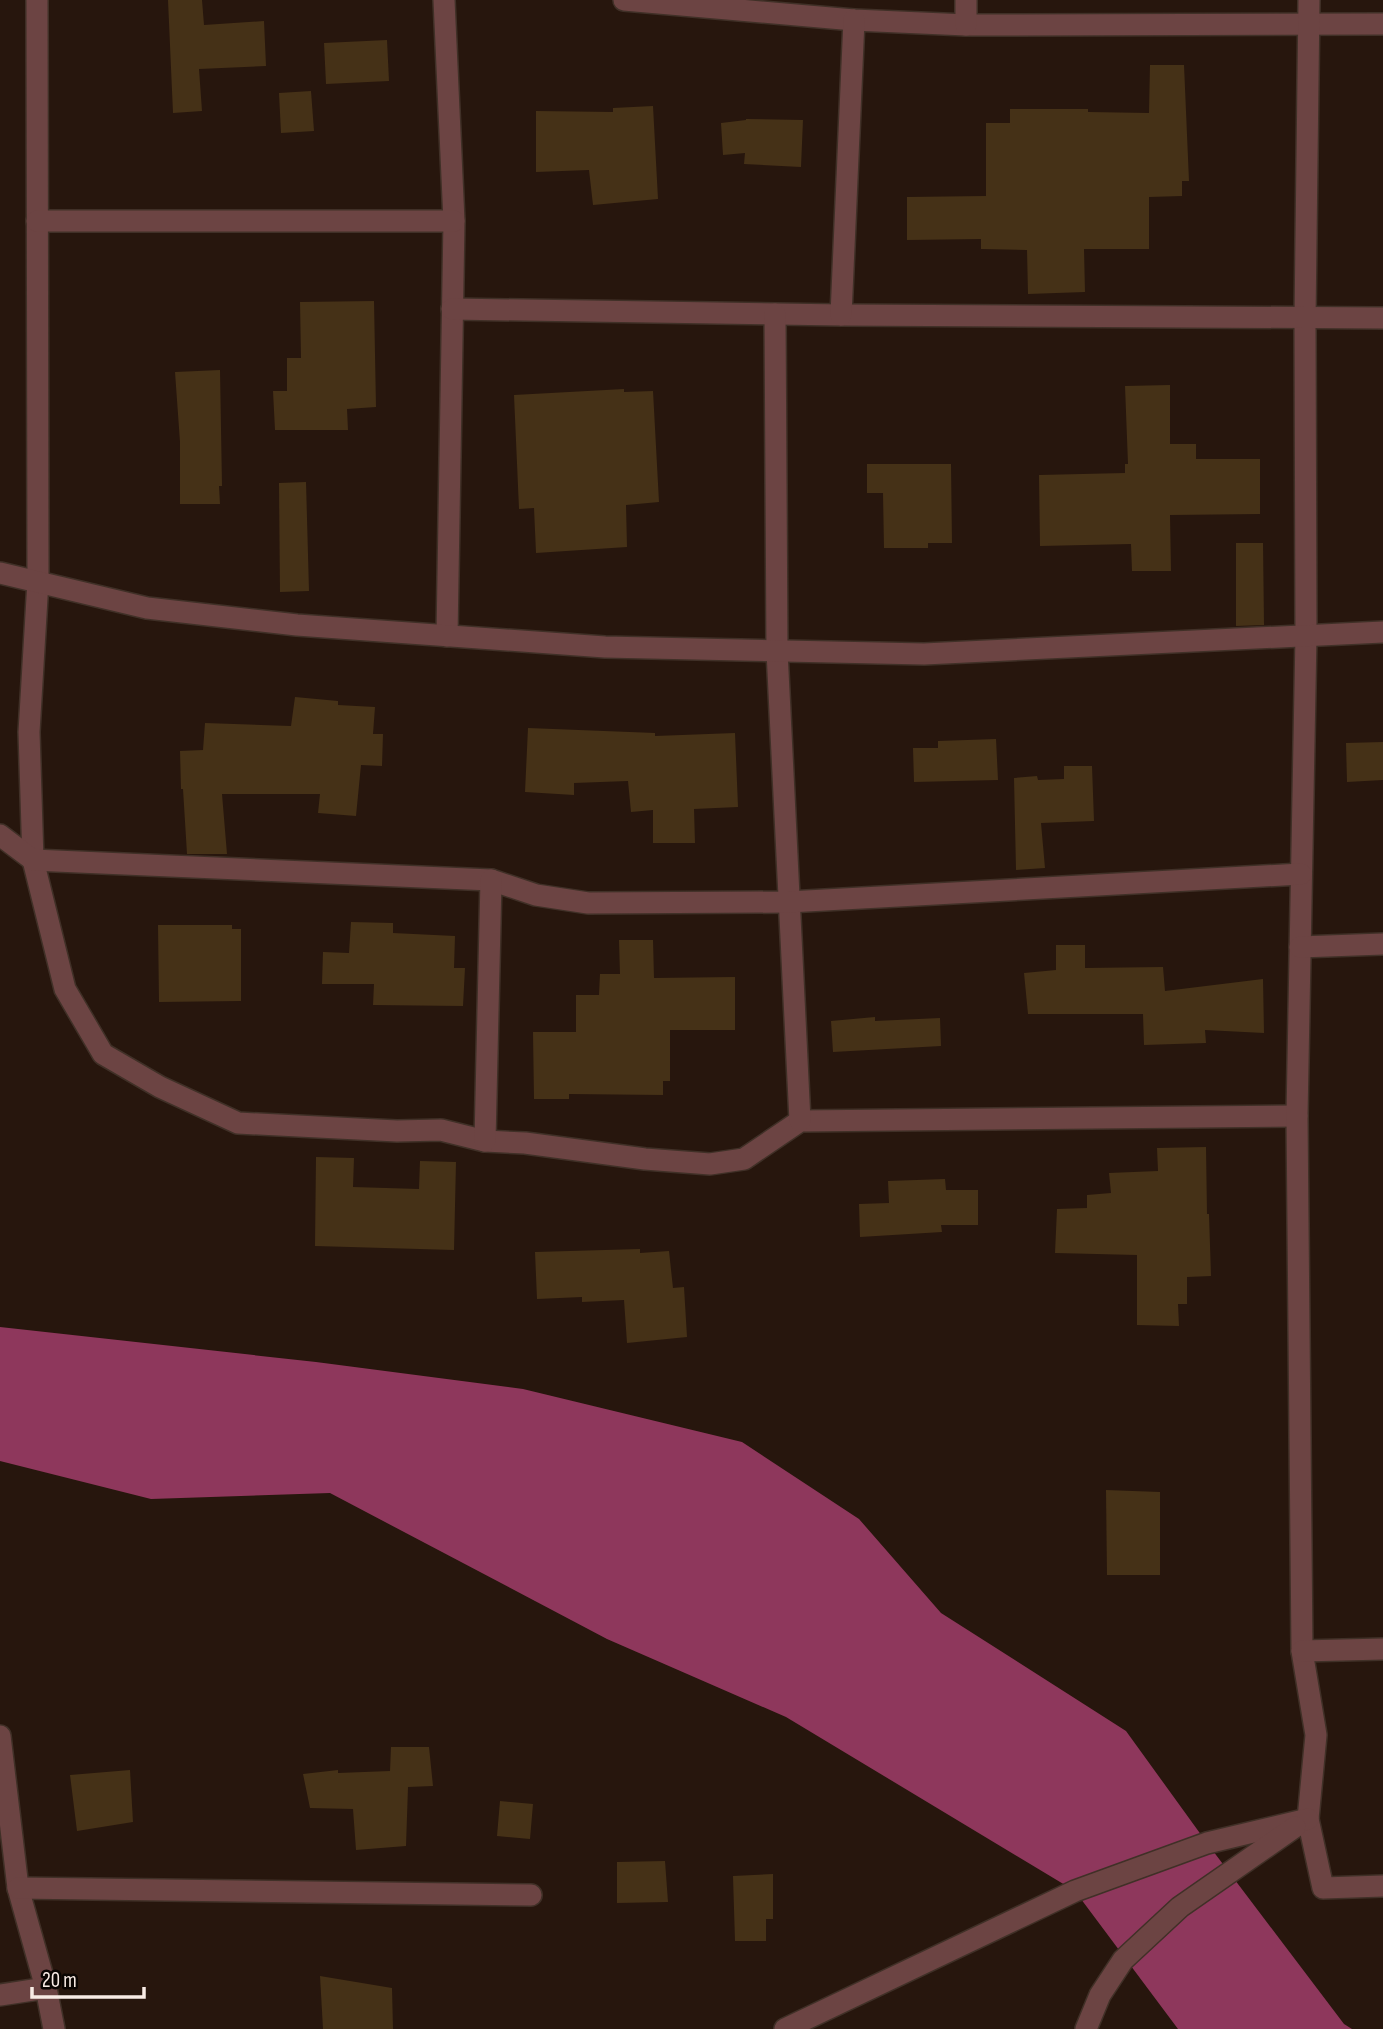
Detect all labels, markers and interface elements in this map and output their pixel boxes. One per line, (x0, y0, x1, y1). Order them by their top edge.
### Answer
scale bar (32, 1955, 144, 1999)
text: 20 m (42, 1968, 77, 1993)

